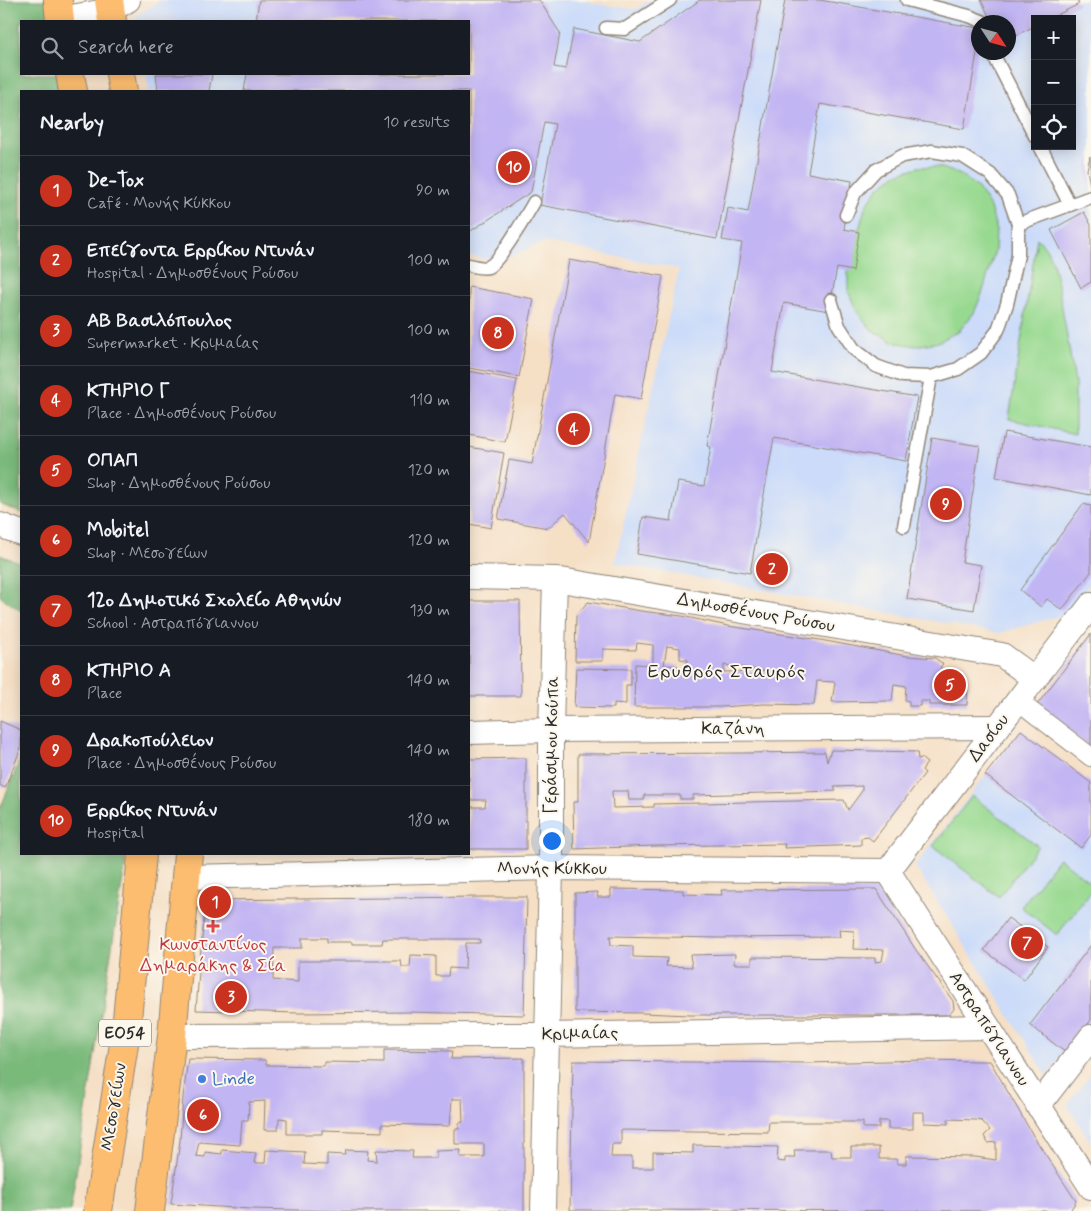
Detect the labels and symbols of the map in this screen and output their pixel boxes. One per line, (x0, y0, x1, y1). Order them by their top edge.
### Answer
north arrow (971, 15, 1016, 60)
pin: 10 (498, 148, 530, 186)
pin: 8 (482, 314, 514, 352)
pin: 4 (558, 410, 590, 448)
pin: 9 (930, 485, 962, 523)
pin: 2 (756, 550, 788, 588)
street label: Δημοσθένους Ρούσου (675, 586, 837, 639)
district label: Ερυθρός Σταυρός (648, 659, 806, 684)
pin: 5 (934, 666, 966, 704)
street label: Γεράσιμου Κούπα (539, 676, 565, 814)
street label: Δασίου (963, 709, 1015, 767)
street label: Καζάνη (701, 717, 765, 741)
your location (539, 828, 565, 854)
street label: Μονής Κύκκου (497, 857, 607, 881)
pin: 1 (199, 883, 231, 921)
marker: Κωνσταντίνος Δημαράκης & Σία (207, 920, 219, 932)
pin: 7 (1011, 924, 1043, 962)
place label: Κωνσταντίνος Δημαράκης & Σία (140, 933, 286, 978)
street label: Αστραπόγιαννου (943, 967, 1035, 1091)
pin: 3 (215, 978, 247, 1016)
road number: ΕΟ54 (99, 1020, 151, 1046)
street label: Κριμαίας (542, 1021, 619, 1047)
street label: Μεσογείων (95, 1061, 133, 1153)
place label: Linde (212, 1067, 255, 1091)
marker: Linde (196, 1073, 208, 1085)
pin: 6 (187, 1096, 219, 1134)

